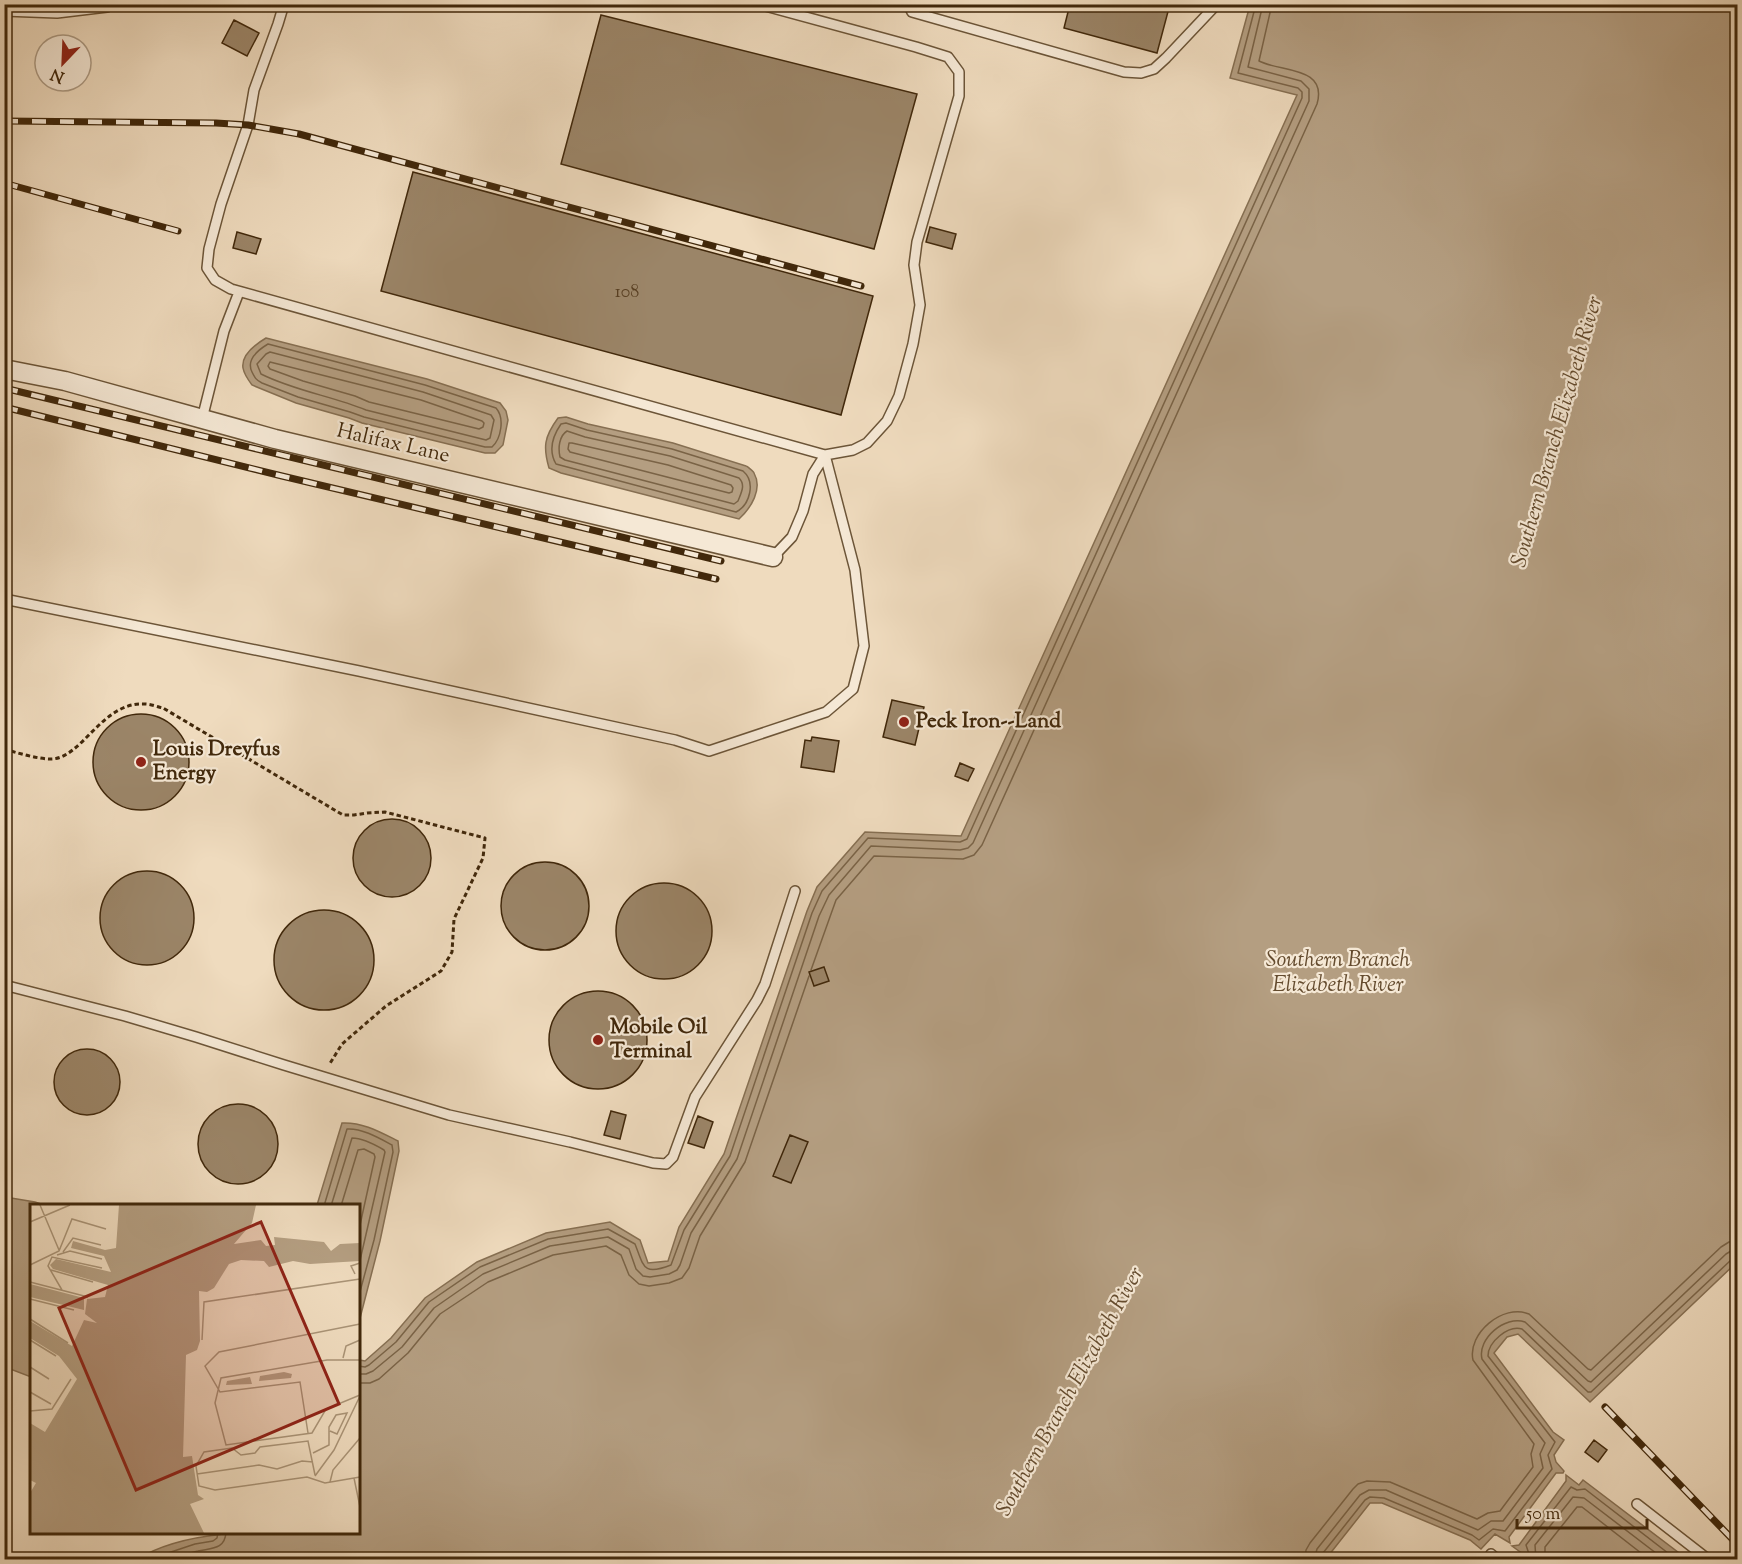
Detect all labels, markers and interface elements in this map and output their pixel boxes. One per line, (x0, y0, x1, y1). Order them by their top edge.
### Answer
north arrow (33, 33, 93, 93)
text: N (48, 61, 68, 88)
house number: 108 (615, 280, 639, 306)
water label: Southern Branch Elizabeth River (1504, 293, 1612, 571)
street label: Halifax Lane (333, 416, 453, 472)
place label: Peck Iron--Land (916, 707, 1061, 737)
marker: Peck Iron--Land (897, 715, 911, 729)
place label: Louis Dreyfus Energy (153, 735, 280, 789)
marker: Louis Dreyfus Energy (134, 755, 148, 769)
water label: Southern Branch Elizabeth River (1266, 945, 1410, 1002)
place label: Mobile Oil Terminal (610, 1013, 707, 1067)
marker: Mobile Oil Terminal (591, 1033, 605, 1047)
inset map (30, 1204, 360, 1534)
water label: Southern Branch Elizabeth River (989, 1261, 1153, 1522)
scale bar (1517, 1492, 1648, 1530)
text: 50 m (1525, 1502, 1561, 1528)

